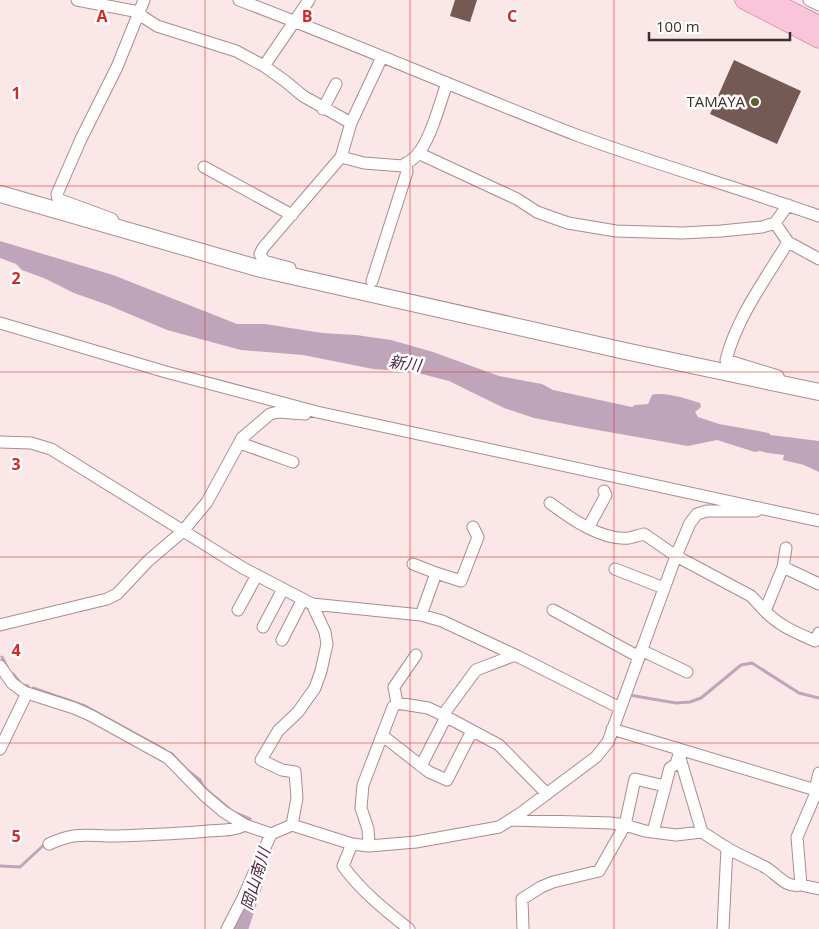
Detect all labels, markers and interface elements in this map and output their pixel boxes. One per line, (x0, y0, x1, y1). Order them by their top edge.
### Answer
text: A (96, 5, 108, 27)
text: B (302, 5, 312, 27)
text: C (507, 5, 517, 27)
scale bar (649, 10, 790, 42)
text: 100 m (656, 16, 700, 36)
text: 1 (11, 82, 21, 104)
place label: TAMAYA (686, 91, 746, 111)
marker: TAMAYA (749, 96, 761, 108)
text: 2 (11, 267, 21, 289)
water label: 新川 (388, 350, 424, 376)
text: 3 (11, 453, 21, 475)
text: 4 (11, 639, 21, 661)
text: 5 (11, 825, 21, 847)
water label: 岡山南川 (235, 843, 275, 913)

